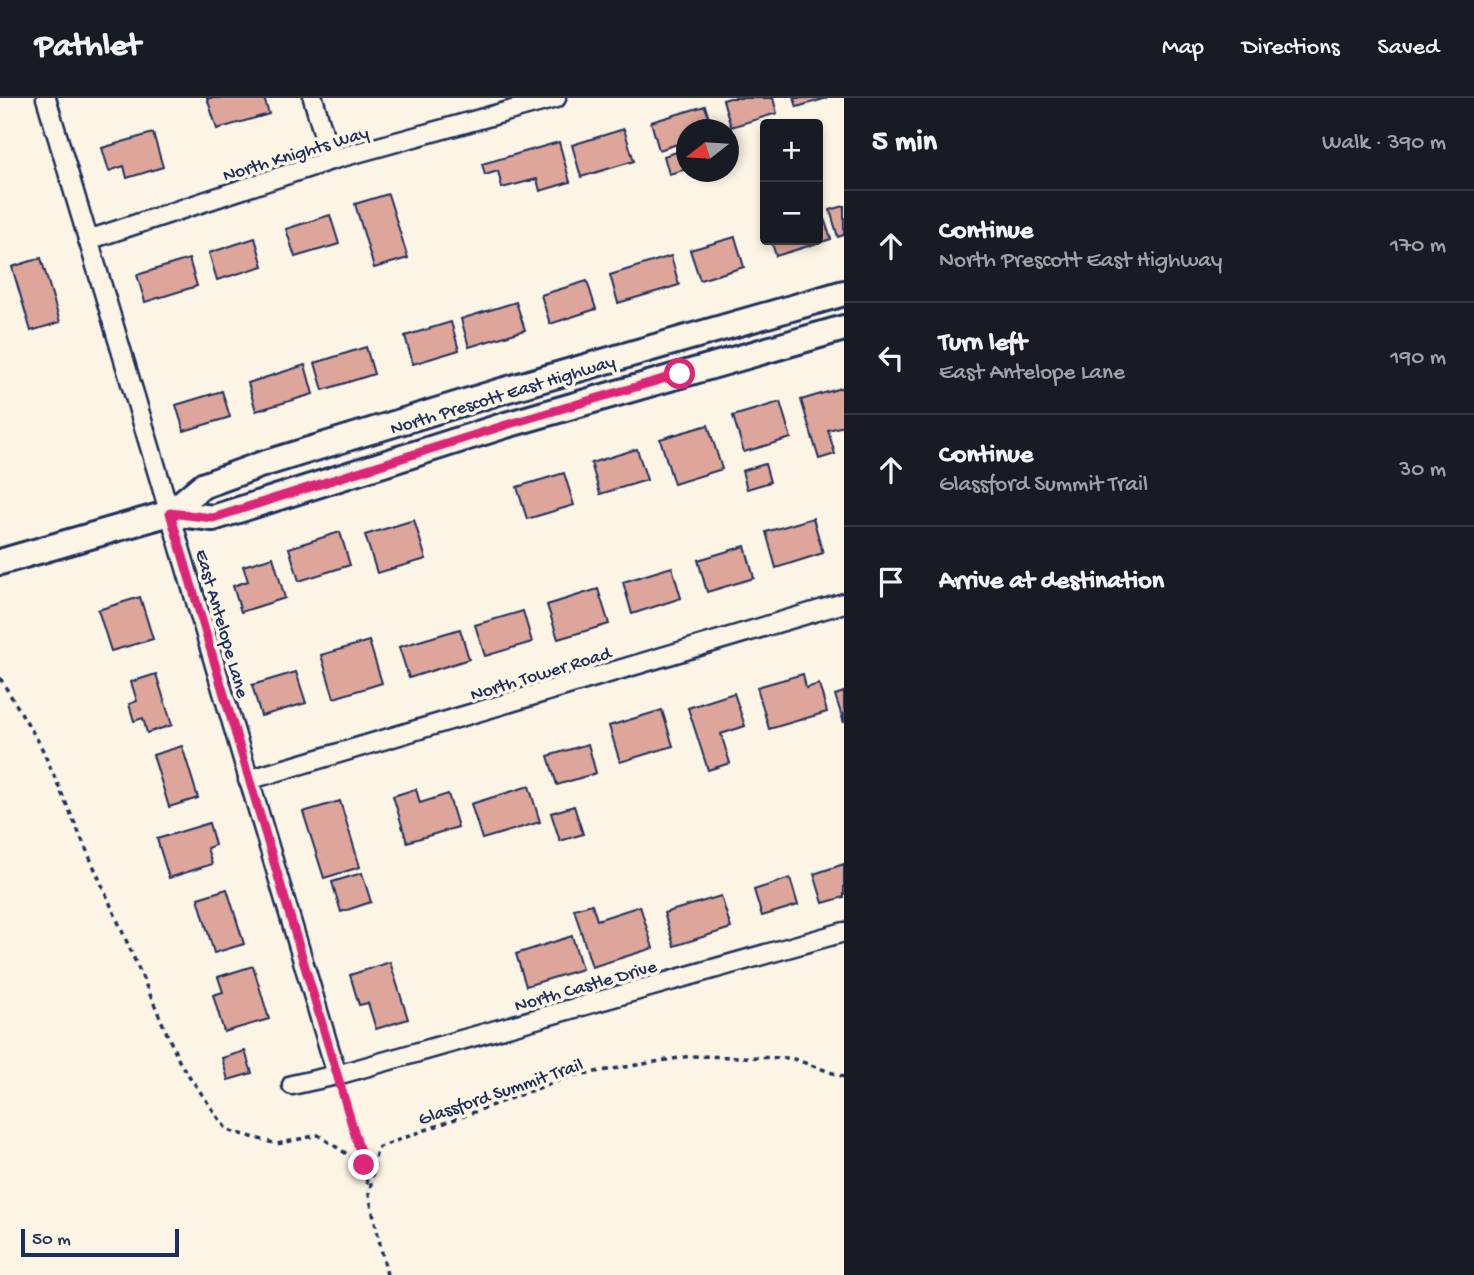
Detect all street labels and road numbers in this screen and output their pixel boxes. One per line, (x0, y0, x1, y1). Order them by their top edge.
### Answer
street label: North Knights Way (220, 122, 372, 188)
street label: North Prescott East Highway (388, 351, 619, 442)
street label: East Antelope Lane (188, 547, 253, 701)
street label: North Tower Road (468, 642, 616, 708)
street label: North Castle Drive (512, 956, 660, 1019)
street label: Glassford Summit Trail (416, 1054, 587, 1132)

